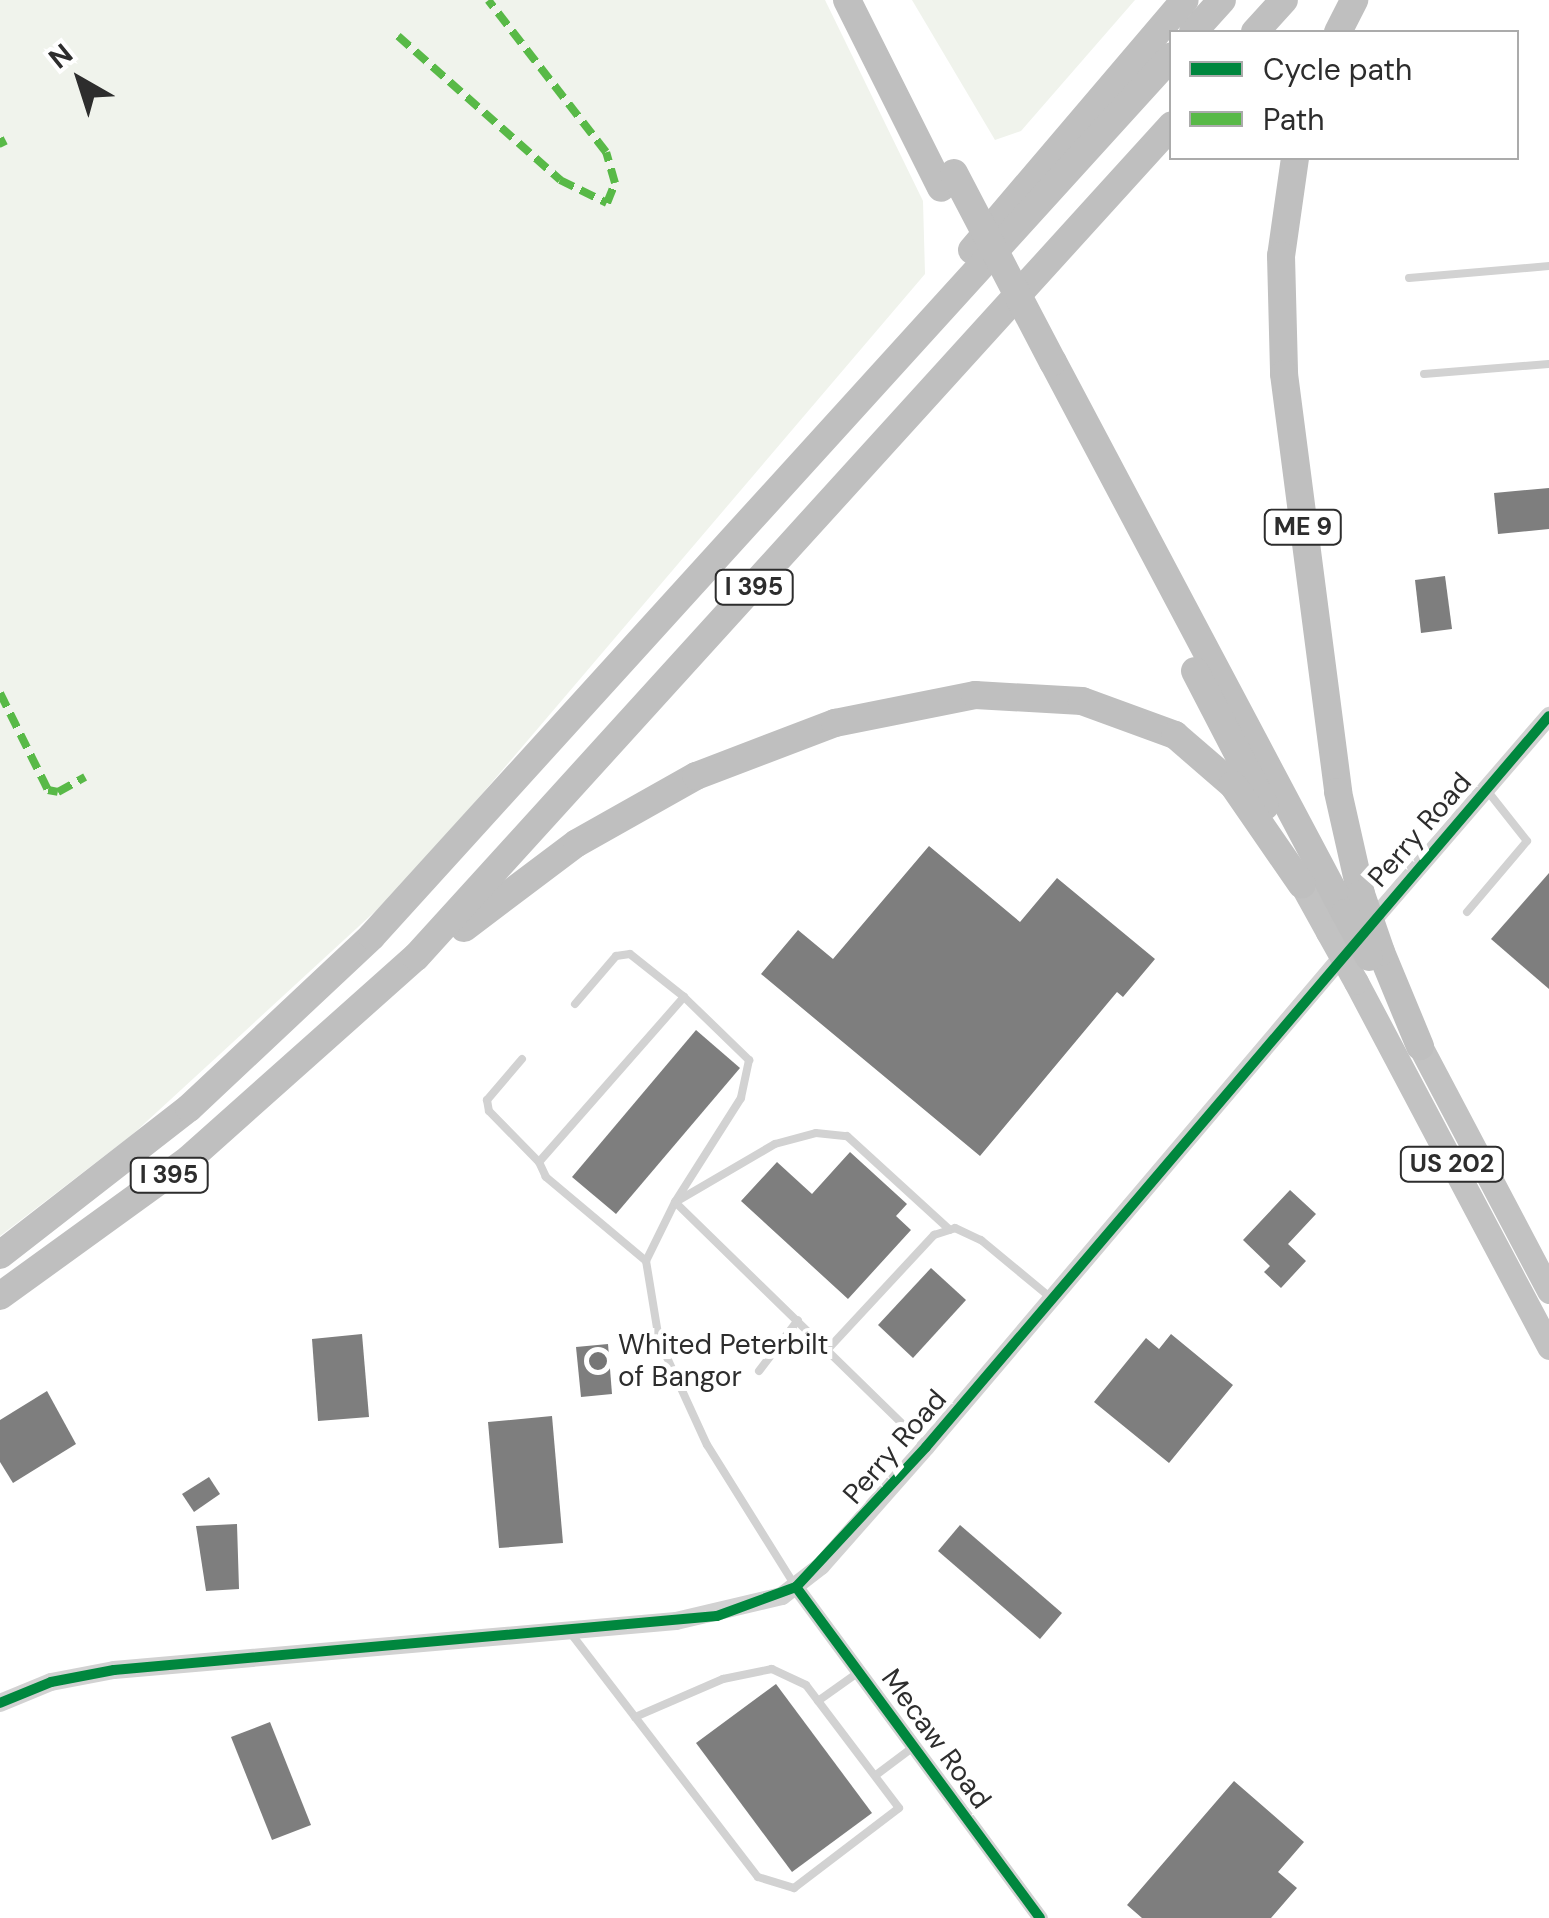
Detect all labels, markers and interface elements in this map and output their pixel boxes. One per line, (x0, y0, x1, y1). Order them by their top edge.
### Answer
north arrow (30, 30, 130, 130)
legend (1169, 30, 1519, 160)
text: N (41, 35, 80, 77)
text: Cycle path (1263, 50, 1412, 89)
text: Path (1263, 100, 1325, 139)
road number: ME 9 (1263, 507, 1343, 547)
road number: I 395 (714, 567, 794, 607)
street label: Perry Road (1361, 766, 1479, 894)
road number: US 202 (1400, 1144, 1504, 1184)
road number: I 395 (129, 1155, 209, 1195)
place label: Whited Peterbilt of Bangor (618, 1328, 829, 1394)
marker: Whited Peterbilt of Bangor (587, 1350, 609, 1372)
street label: Perry Road (836, 1383, 954, 1511)
street label: Mecaw Road (874, 1663, 998, 1815)

